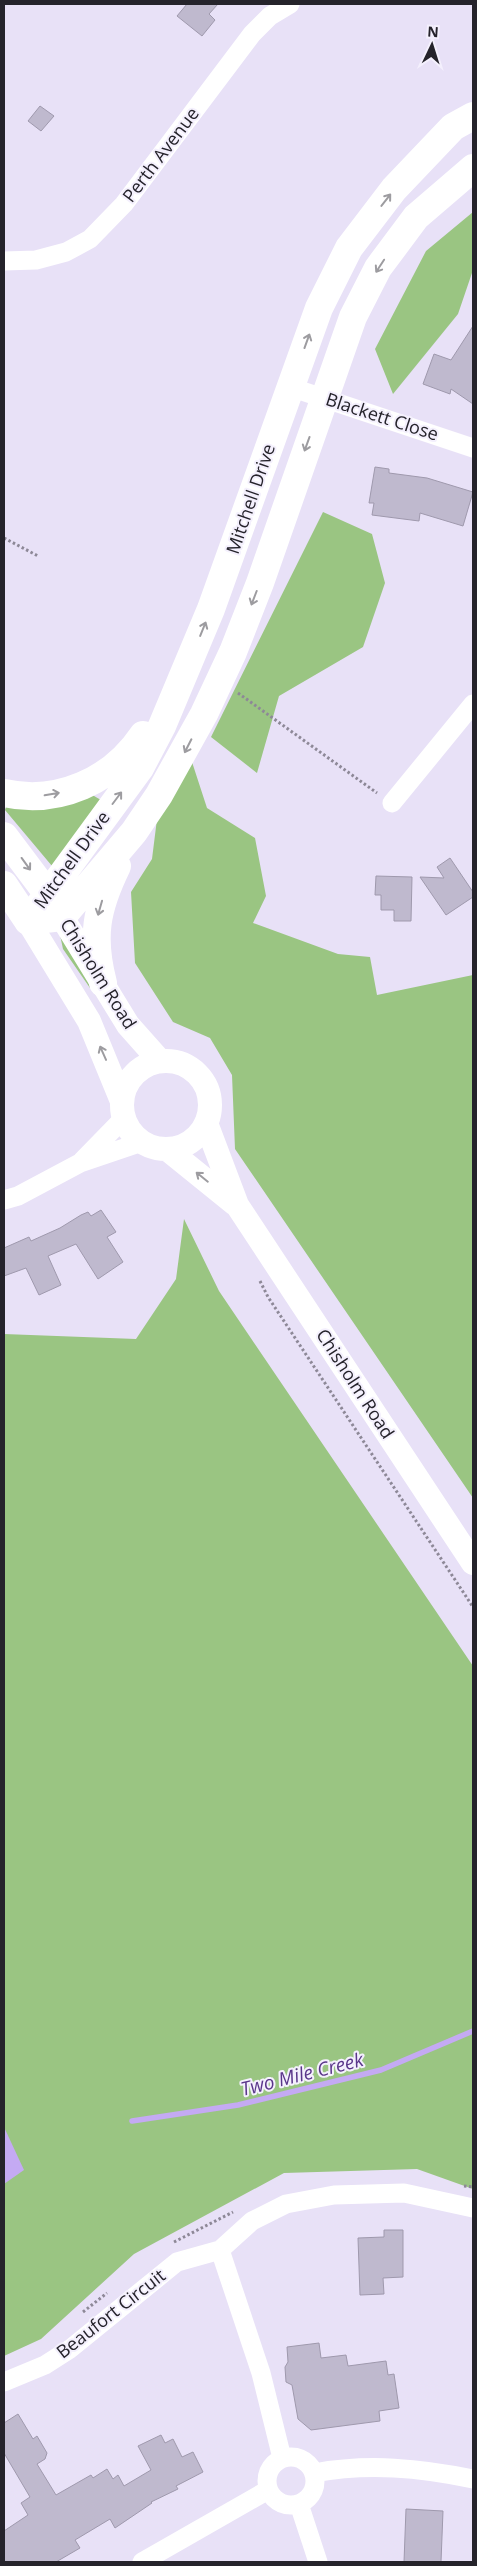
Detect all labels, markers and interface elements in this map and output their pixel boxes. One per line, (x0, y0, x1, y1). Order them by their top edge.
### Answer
north arrow (407, 20, 457, 70)
text: N (427, 22, 439, 41)
street label: Perth Avenue (117, 102, 204, 207)
one-way arrow (380, 194, 391, 207)
one-way arrow (375, 259, 386, 273)
one-way arrow (303, 334, 312, 349)
street label: Blackett Close (323, 387, 442, 446)
one-way arrow (302, 436, 311, 451)
street label: Mitchell Drive (220, 441, 280, 557)
one-way arrow (249, 590, 258, 605)
one-way arrow (199, 622, 208, 637)
one-way arrow (183, 738, 192, 753)
one-way arrow (44, 789, 60, 799)
one-way arrow (112, 792, 123, 805)
street label: Mitchell Drive (28, 806, 115, 913)
one-way arrow (21, 857, 31, 871)
one-way arrow (95, 899, 104, 915)
street label: Chisholm Road (55, 914, 142, 1033)
one-way arrow (98, 1046, 108, 1061)
one-way arrow (196, 1172, 209, 1183)
street label: Chisholm Road (311, 1324, 400, 1443)
water label: Two Mile Creek (238, 2046, 367, 2102)
street label: Beaufort Circuit (51, 2263, 170, 2363)

